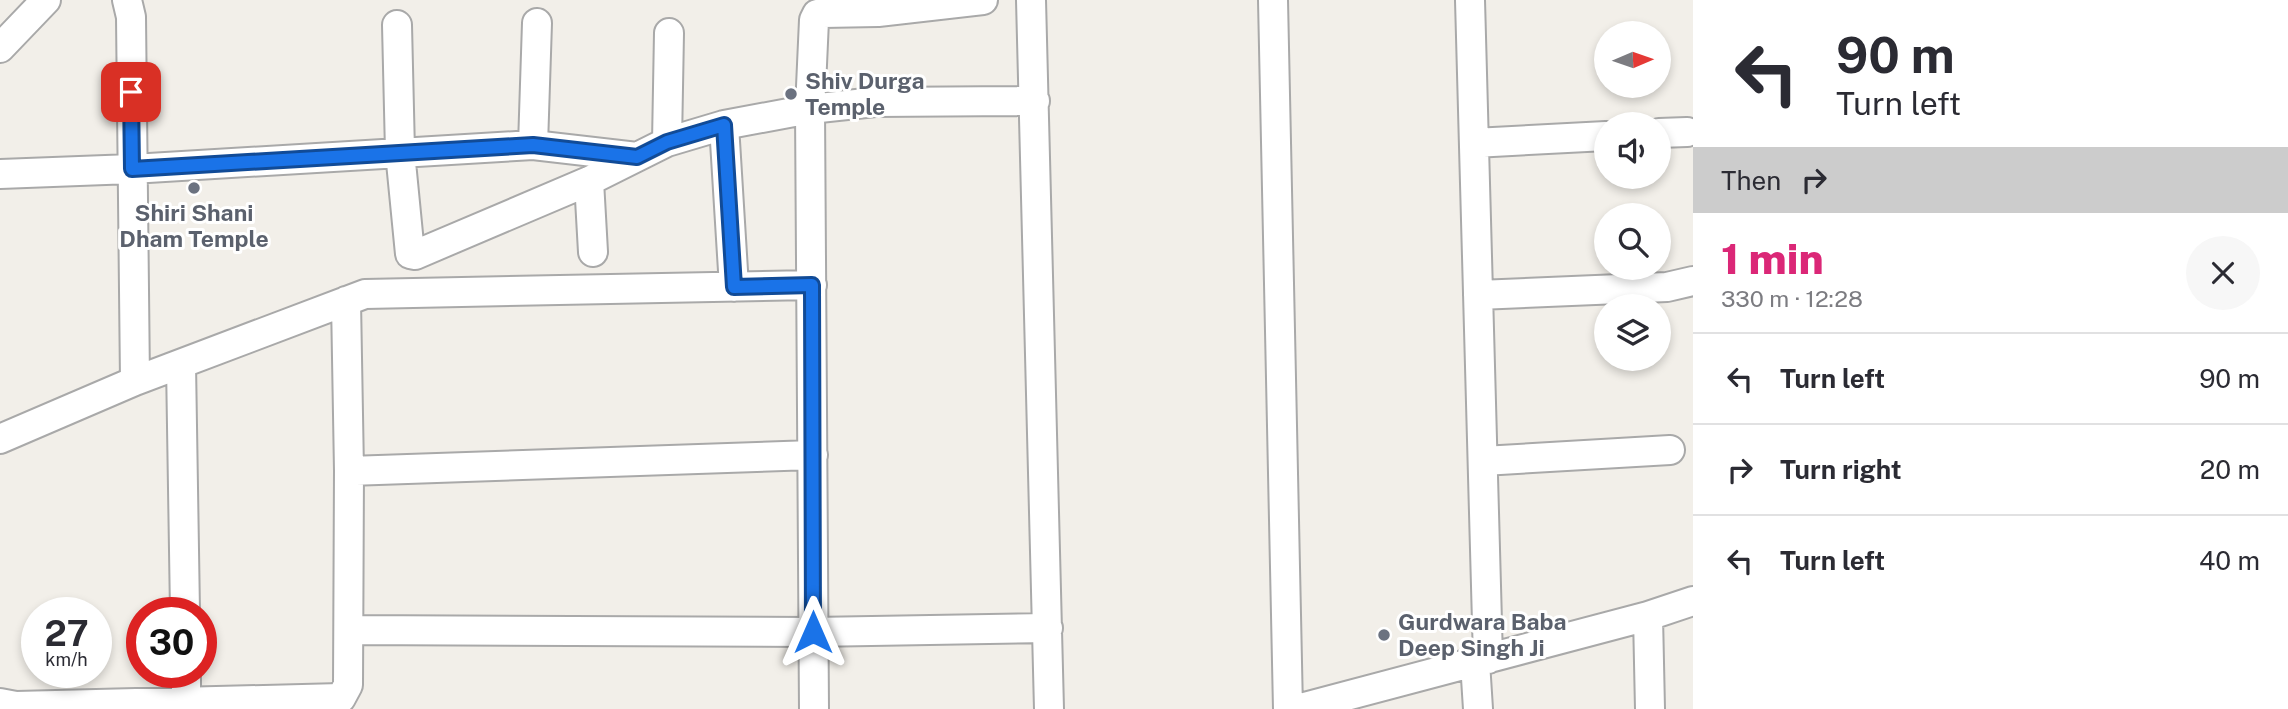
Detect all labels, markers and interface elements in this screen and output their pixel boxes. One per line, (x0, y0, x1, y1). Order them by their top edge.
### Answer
north arrow (1594, 21, 1671, 98)
map controls (1594, 21, 1671, 371)
text: 90 m (1836, 26, 1955, 84)
icon: left (1721, 28, 1812, 119)
pin (101, 62, 161, 122)
place label: Shiv Durga Temple (805, 67, 924, 120)
icon: arrive (112, 73, 150, 111)
text: Turn left (1836, 85, 1961, 122)
marker: Shiv Durga Temple (783, 86, 799, 102)
button: sound (1594, 112, 1671, 189)
icon: right (1795, 161, 1833, 199)
text: Then (1721, 165, 1781, 196)
marker: Shiri Shani Dham Temple (186, 180, 202, 196)
place label: Shiri Shani Dham Temple (119, 199, 269, 252)
button: search (1594, 203, 1671, 280)
text: 1 min (1721, 234, 1824, 283)
button: close (2186, 236, 2260, 310)
text: 330 m · 12:28 (1721, 285, 1863, 312)
button: layers (1594, 294, 1671, 371)
icon: left (1721, 360, 1759, 398)
text: Turn left (1780, 363, 1885, 394)
text: 90 m (2199, 363, 2260, 394)
icon: right (1721, 451, 1759, 489)
text: Turn right (1780, 454, 1902, 485)
text: 20 m (2200, 454, 2260, 485)
icon: left (1721, 542, 1759, 580)
text: Turn left (1780, 545, 1885, 576)
text: 40 m (2199, 545, 2260, 576)
position arrow (776, 595, 850, 669)
speed limit sign: 30 (126, 597, 217, 688)
place label: Gurdwara Baba Deep Singh Ji (1398, 608, 1567, 661)
text: 27 (44, 613, 89, 654)
marker: Gurdwara Baba Deep Singh Ji (1376, 627, 1392, 643)
text: km/h (45, 649, 88, 670)

